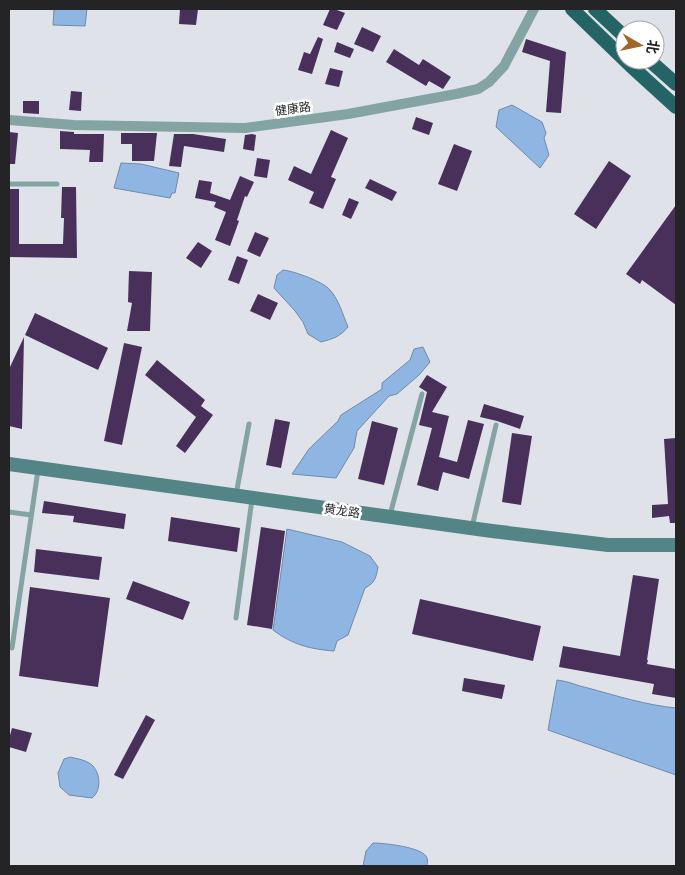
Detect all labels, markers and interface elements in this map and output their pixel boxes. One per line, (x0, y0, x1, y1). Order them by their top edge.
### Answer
north arrow (615, 20, 665, 70)
text: 北 (643, 39, 662, 55)
street label: 健康路 (274, 100, 312, 118)
street label: 黄龙路 (323, 502, 361, 520)

